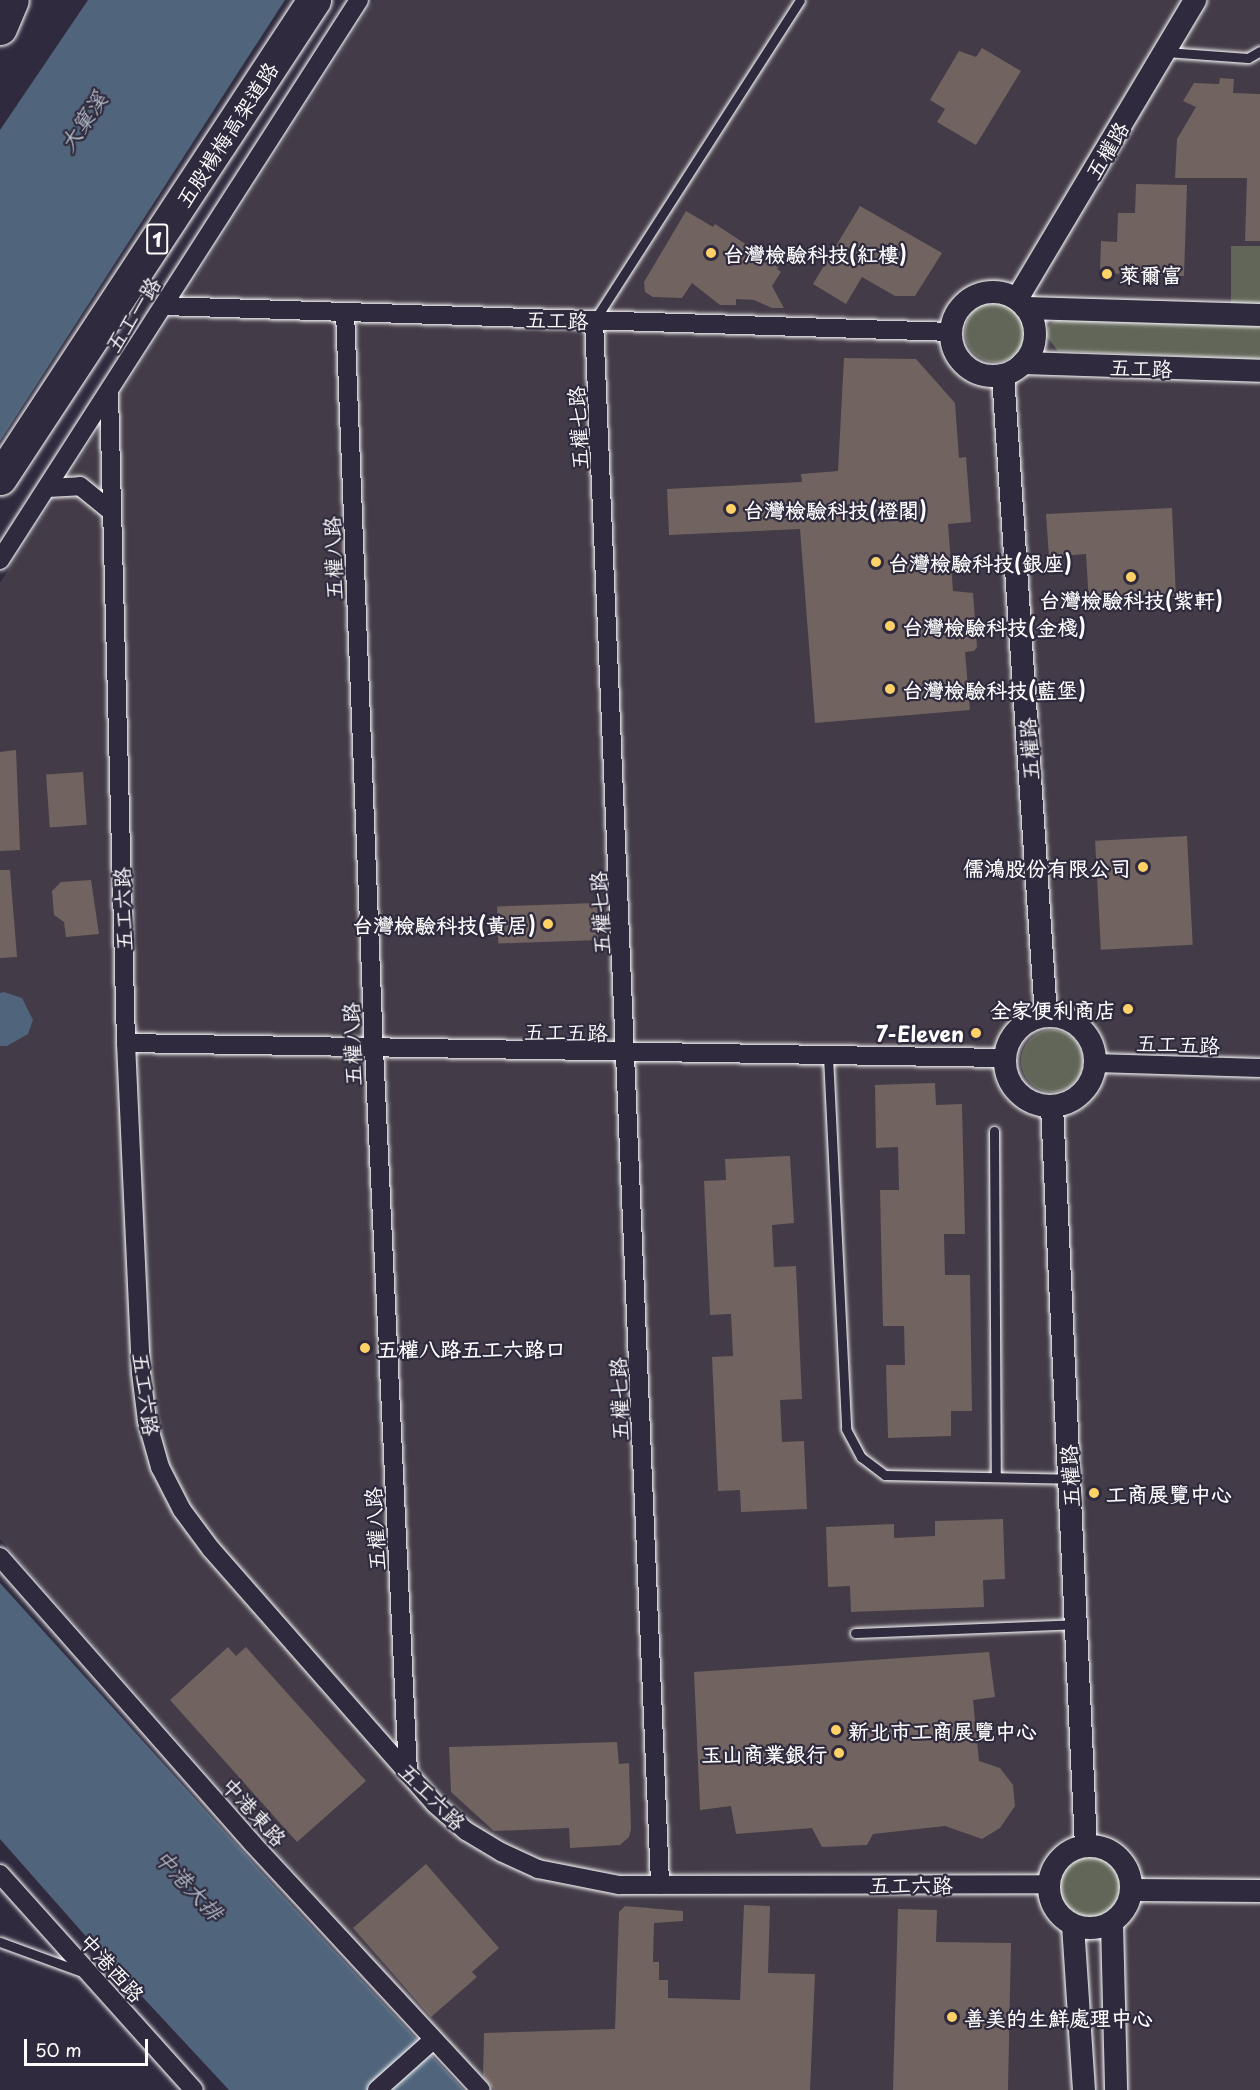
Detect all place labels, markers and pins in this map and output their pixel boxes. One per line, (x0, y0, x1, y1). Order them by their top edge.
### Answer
place label: 台灣檢驗科技(紅樓) (723, 240, 907, 266)
marker: 台灣檢驗科技(紅樓) (704, 246, 718, 260)
place label: 萊爾富 (1119, 261, 1182, 287)
marker: 萊爾富 (1100, 267, 1114, 281)
place label: 台灣檢驗科技(橙閣) (743, 496, 927, 522)
marker: 台灣檢驗科技(橙閣) (724, 502, 738, 516)
place label: 台灣檢驗科技(銀座) (888, 549, 1072, 575)
marker: 台灣檢驗科技(銀座) (869, 555, 883, 569)
marker: 台灣檢驗科技(紫軒) (1124, 570, 1138, 584)
place label: 台灣檢驗科技(紫軒) (1039, 586, 1223, 612)
place label: 台灣檢驗科技(金棧) (902, 613, 1086, 639)
marker: 台灣檢驗科技(金棧) (883, 619, 897, 633)
place label: 台灣檢驗科技(藍堡) (902, 676, 1086, 702)
marker: 台灣檢驗科技(藍堡) (883, 682, 897, 696)
place label: 儒鴻股份有限公司 (963, 854, 1131, 880)
marker: 儒鴻股份有限公司 (1136, 860, 1150, 874)
place label: 台灣檢驗科技(黃居) (352, 911, 536, 937)
marker: 台灣檢驗科技(黃居) (541, 917, 555, 931)
place label: 全家便利商店 (990, 996, 1116, 1022)
marker: 全家便利商店 (1121, 1002, 1135, 1016)
place label: 7-Eleven (876, 1020, 964, 1046)
marker: 7-Eleven (969, 1026, 983, 1040)
place label: 五權八路五工六路口 (377, 1335, 566, 1361)
marker: 五權八路五工六路口 (358, 1341, 372, 1355)
place label: 工商展覽中心 (1106, 1480, 1232, 1506)
marker: 工商展覽中心 (1087, 1486, 1101, 1500)
place label: 新北市工商展覽中心 (848, 1717, 1037, 1743)
marker: 新北市工商展覽中心 (829, 1723, 843, 1737)
place label: 玉山商業銀行 (701, 1740, 827, 1766)
marker: 玉山商業銀行 (832, 1746, 846, 1760)
place label: 善美的生鮮處理中心 (964, 2004, 1153, 2030)
marker: 善美的生鮮處理中心 (945, 2010, 959, 2024)

